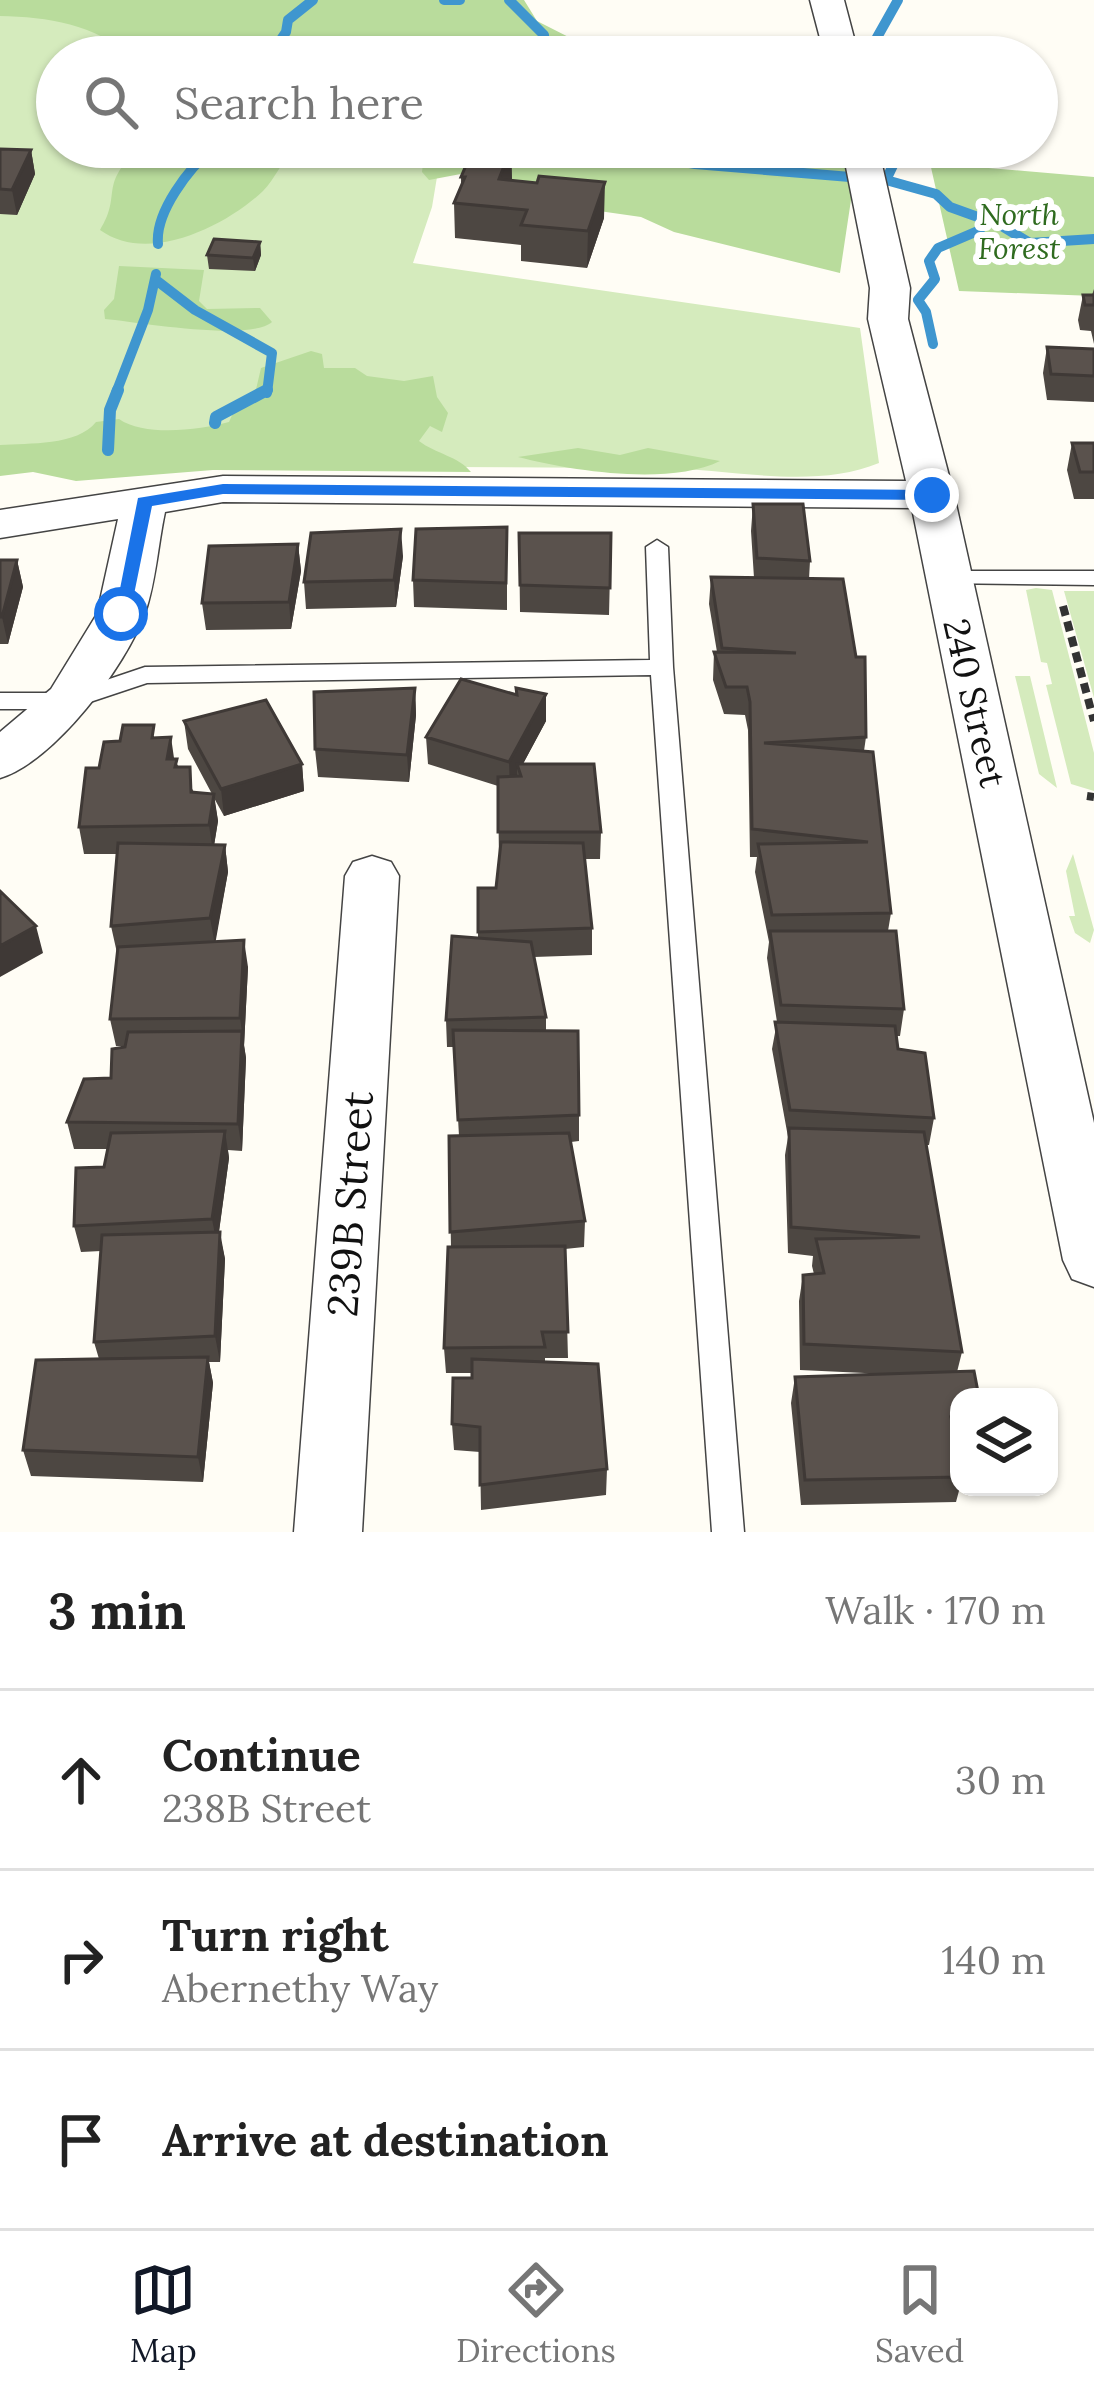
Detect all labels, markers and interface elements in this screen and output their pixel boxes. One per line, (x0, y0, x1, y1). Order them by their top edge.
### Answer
search box (36, 36, 1058, 168)
icon: search (78, 69, 144, 135)
text: Search here (174, 74, 424, 131)
park label: North Forest (978, 195, 1060, 267)
route end (905, 468, 959, 522)
route start (94, 587, 148, 641)
street label: 240 Street (933, 614, 1017, 792)
street label: 239B Street (315, 1089, 385, 1319)
map controls (950, 1388, 1058, 1496)
button: layers (950, 1388, 1058, 1496)
text: 3 min (48, 1578, 186, 1643)
text: Walk · 170 m (825, 1585, 1046, 1635)
text: Continue (162, 1726, 361, 1783)
icon: ahead (48, 1747, 114, 1813)
text: 30 m (955, 1755, 1046, 1805)
text: 238B Street (162, 1783, 371, 1833)
text: Turn right (162, 1906, 389, 1963)
icon: right (48, 1927, 114, 1993)
text: 140 m (941, 1935, 1046, 1985)
text: Abernethy Way (162, 1963, 438, 2013)
icon: arrive (48, 2107, 114, 2173)
text: Arrive at destination (162, 2111, 609, 2168)
tab: Map (130, 2257, 197, 2371)
tab: Directions (456, 2257, 616, 2371)
tab: Saved (875, 2257, 964, 2371)

